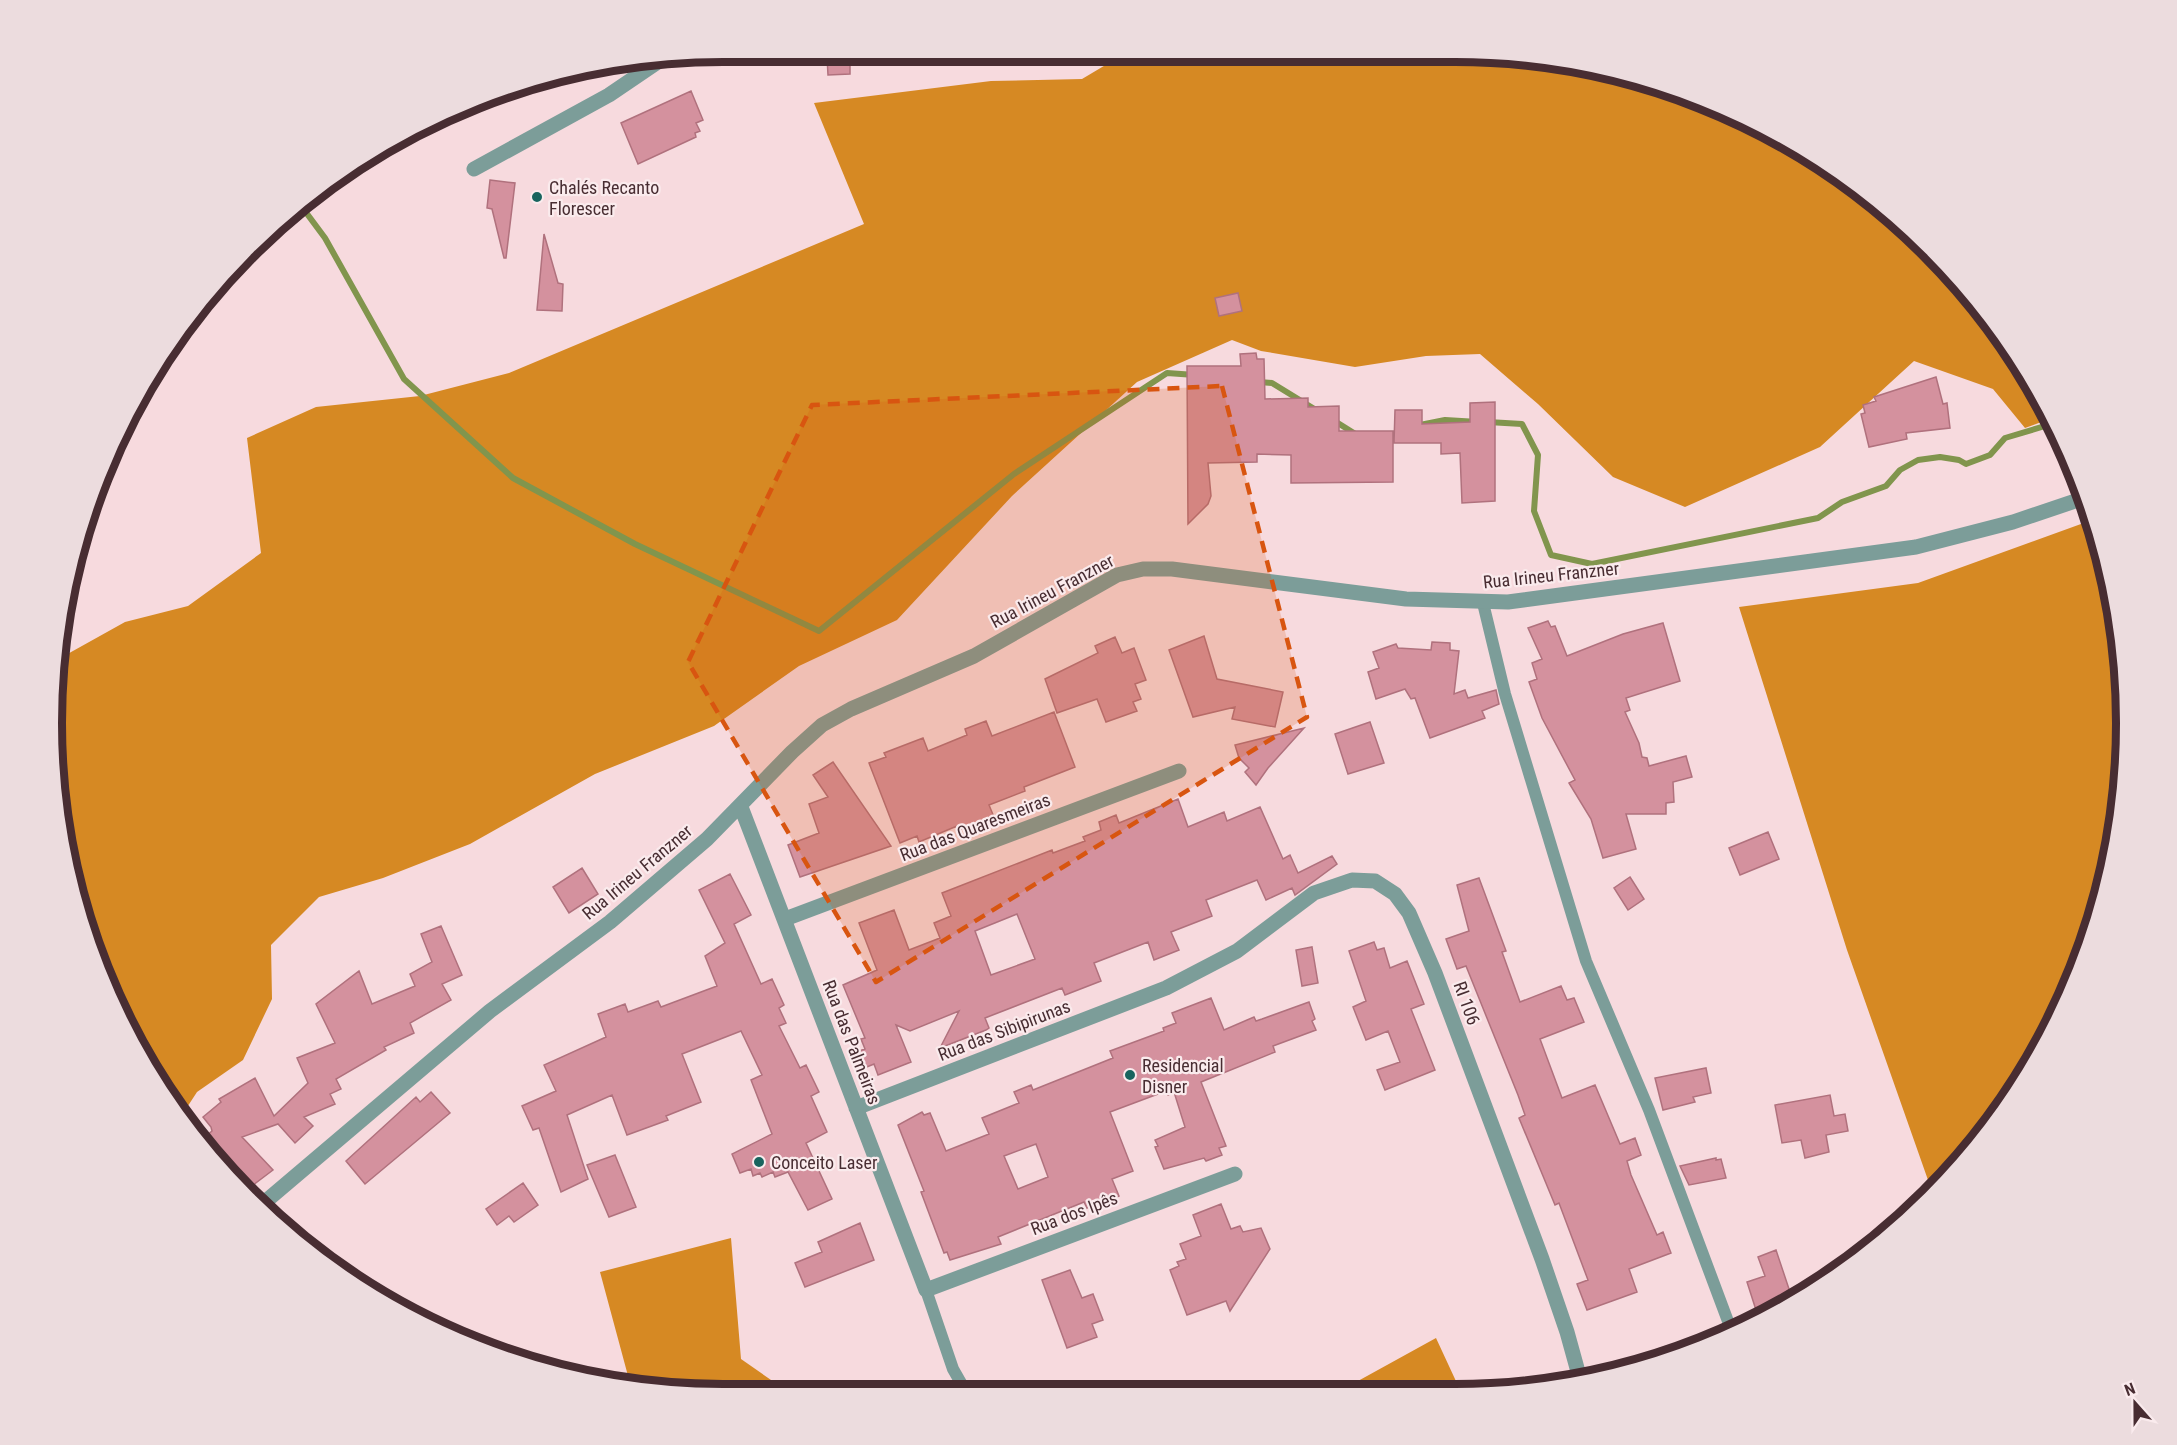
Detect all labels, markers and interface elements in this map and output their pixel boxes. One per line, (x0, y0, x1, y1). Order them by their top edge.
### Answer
place label: Chalés Recanto Florescer (549, 177, 659, 219)
marker: Chalés Recanto Florescer (530, 190, 544, 204)
street label: Rua Irineu Franzner (987, 549, 1118, 632)
street label: Rua Irineu Franzner (1482, 557, 1621, 593)
street label: Rua das Quaresmeiras (897, 789, 1053, 865)
street label: Rua Irineu Franzner (578, 820, 696, 924)
street label: Rua das Palmeiras (819, 977, 885, 1107)
street label: RI 106 (1449, 978, 1485, 1028)
street label: Rua das Sibipirunas (935, 995, 1073, 1065)
place label: Residencial Disner (1142, 1055, 1224, 1097)
marker: Residencial Disner (1123, 1068, 1137, 1082)
place label: Conceito Laser (771, 1152, 878, 1173)
marker: Conceito Laser (752, 1155, 766, 1169)
street label: Rua dos Ipês (1028, 1187, 1120, 1239)
north arrow (2105, 1373, 2165, 1433)
text: N (2122, 1379, 2138, 1400)

